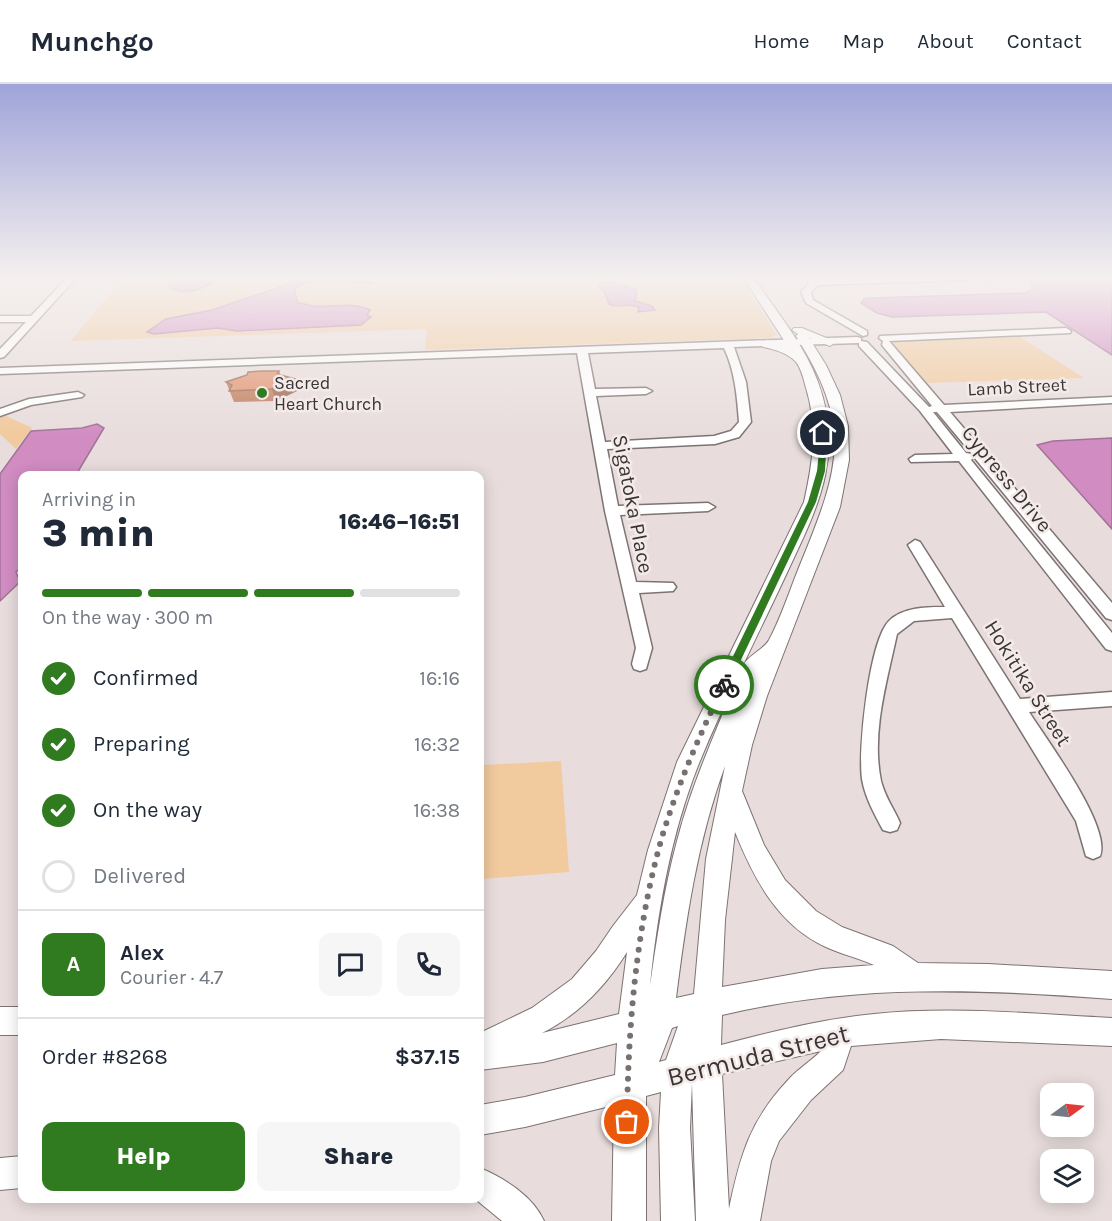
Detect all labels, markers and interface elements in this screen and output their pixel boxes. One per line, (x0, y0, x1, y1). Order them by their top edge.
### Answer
text: Munchgo (30, 25, 154, 58)
text: Home (754, 29, 810, 53)
text: Map (843, 29, 884, 53)
text: About (917, 29, 974, 53)
text: Contact (1007, 29, 1082, 53)
place label: Sacred Heart Church (274, 372, 382, 415)
street label: Lamb Street (967, 373, 1067, 401)
marker: Sacred Heart Church (255, 386, 269, 400)
pin (797, 407, 848, 458)
icon: home (806, 416, 839, 449)
street label: Cypress Drive (957, 421, 1057, 537)
street label: Sigatoka Place (608, 433, 658, 575)
text: Arriving in (42, 488, 136, 511)
text: 16:46–16:51 (339, 509, 460, 535)
text: 3 min (42, 510, 155, 556)
text: On the way · 300 m (42, 606, 213, 629)
street label: Hokitika Street (980, 616, 1076, 750)
courier (694, 655, 754, 715)
icon: check (42, 662, 75, 695)
text: Confirmed (93, 665, 199, 691)
text: 16:16 (419, 667, 460, 690)
icon: bike (708, 669, 741, 702)
icon: check (42, 728, 75, 761)
text: Preparing (93, 731, 190, 757)
text: 16:32 (414, 733, 460, 756)
icon: check (42, 794, 75, 827)
text: On the way (93, 797, 202, 823)
text: 16:38 (413, 799, 460, 822)
text: Delivered (93, 863, 186, 889)
button: chat (319, 933, 382, 996)
button: phone (397, 933, 460, 996)
text: Alex (120, 940, 164, 966)
text: A (67, 951, 80, 977)
text: Courier · 4.7 (120, 966, 223, 989)
street label: Bermuda Street (664, 1018, 852, 1093)
text: Order #8268 (42, 1044, 168, 1070)
text: $37.15 (395, 1044, 460, 1070)
north arrow (1040, 1083, 1094, 1137)
map controls (1040, 1083, 1094, 1203)
pin (601, 1096, 652, 1147)
icon: bag (610, 1105, 643, 1138)
button: Help (42, 1122, 245, 1191)
button: Share (257, 1122, 460, 1191)
button: layers (1040, 1149, 1094, 1203)

